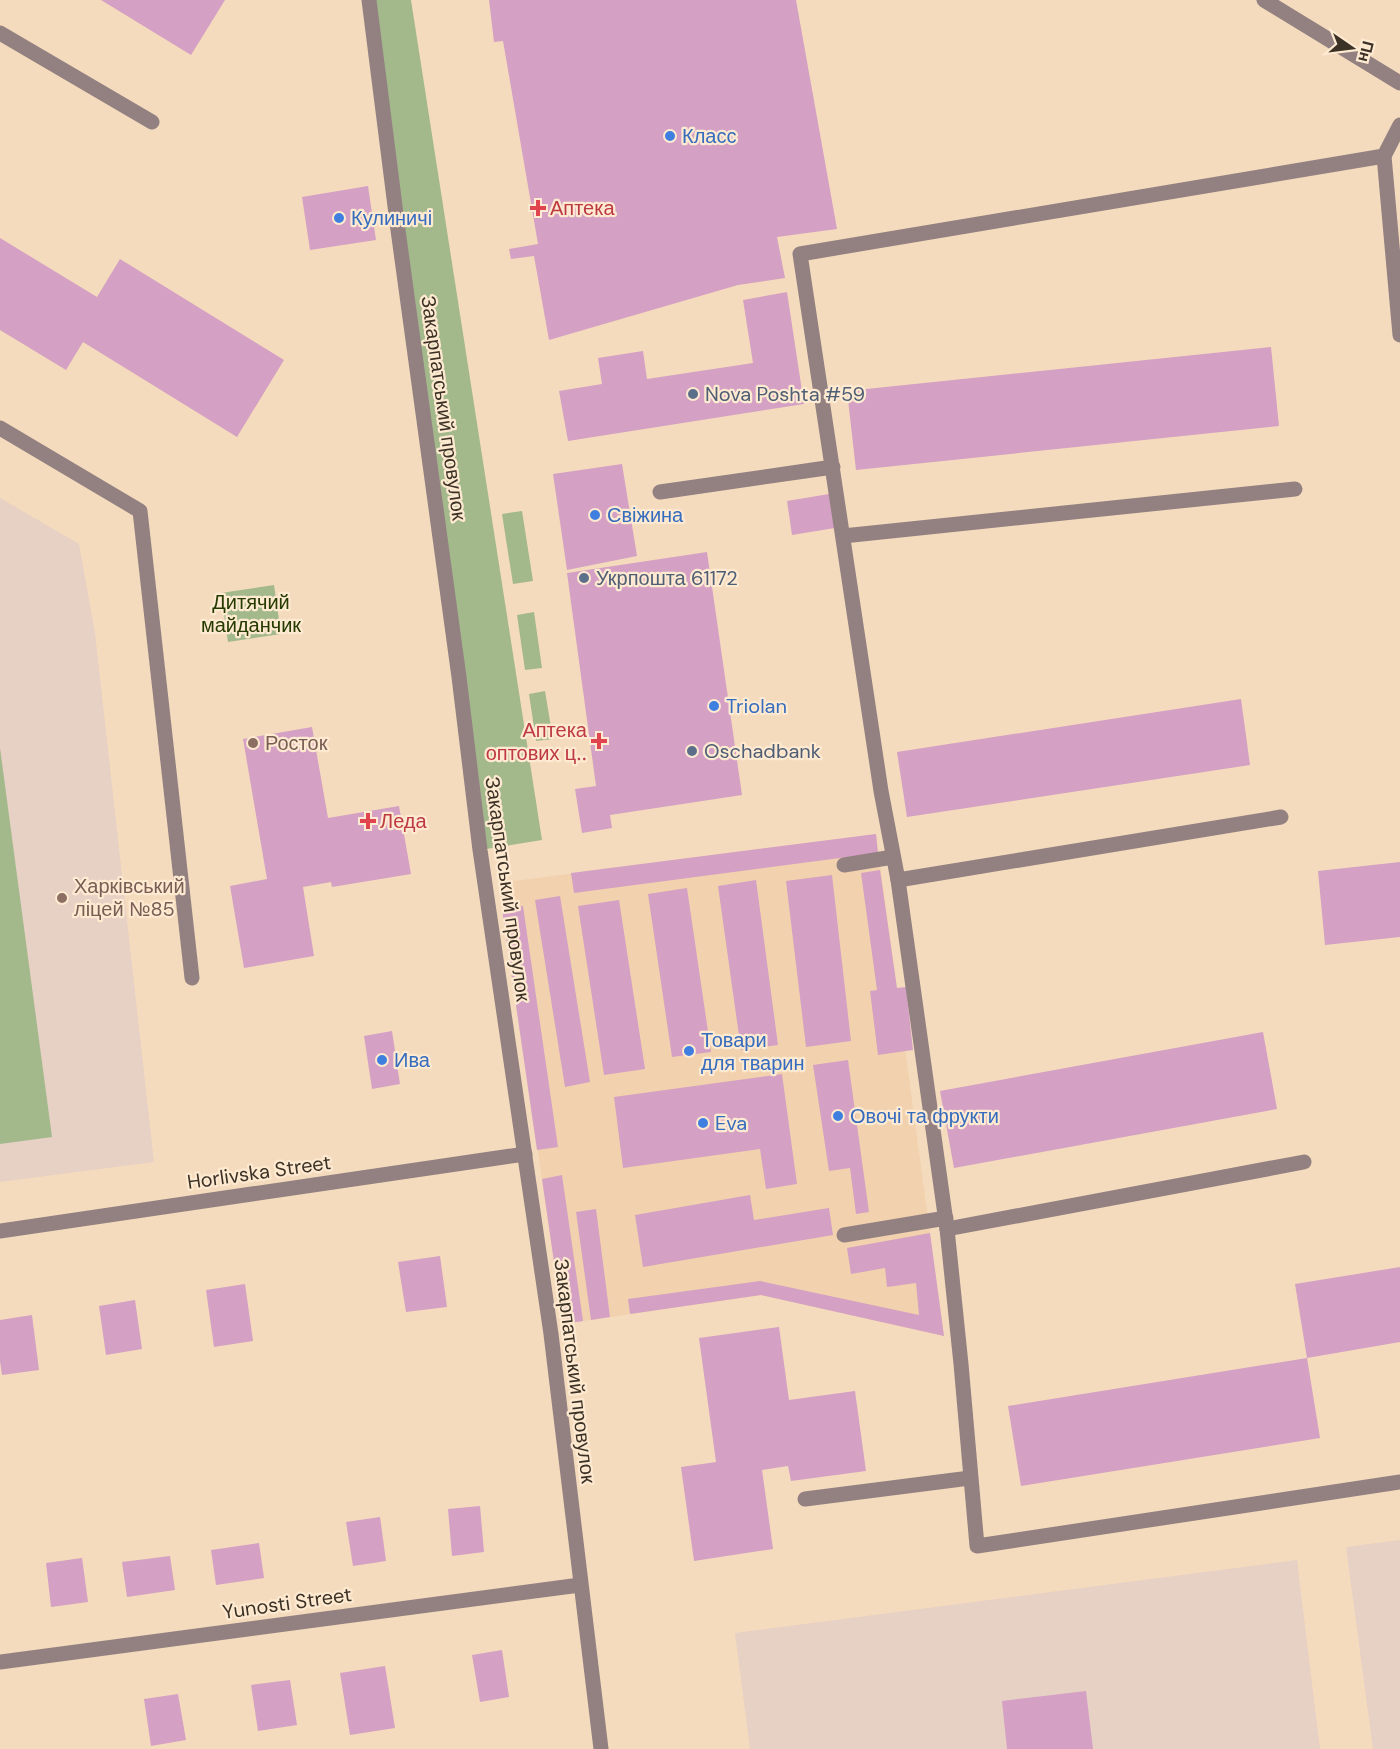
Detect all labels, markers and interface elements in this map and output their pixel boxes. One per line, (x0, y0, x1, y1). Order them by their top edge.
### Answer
north arrow (1322, 18, 1382, 78)
text: Пн (1353, 39, 1379, 64)
place label: Класс (682, 123, 736, 149)
marker: Класс (663, 129, 677, 143)
place label: Аптека (550, 195, 615, 221)
marker: Аптека (531, 201, 545, 215)
place label: Кулиничі (351, 205, 432, 231)
marker: Кулиничі (332, 211, 346, 225)
street label: Закарпатський провулок (415, 294, 473, 522)
place label: Nova Poshta #59 (705, 381, 865, 407)
marker: Nova Poshta #59 (686, 387, 700, 401)
place label: Свіжина (607, 502, 684, 528)
marker: Свіжина (588, 508, 602, 522)
place label: Укрпошта 61172 (596, 565, 738, 591)
marker: Укрпошта 61172 (577, 571, 591, 585)
park label: Дитячий майданчик (201, 589, 301, 638)
place label: Triolan (726, 693, 787, 719)
marker: Triolan (707, 699, 721, 713)
place label: Аптека оптових ц‥ (486, 717, 588, 766)
place label: Росток (265, 730, 328, 756)
marker: Аптека оптових ц‥ (592, 734, 606, 748)
marker: Росток (246, 736, 260, 750)
place label: Oschadbank (704, 738, 821, 764)
marker: Oschadbank (685, 744, 699, 758)
street label: Закарпатський провулок (479, 775, 537, 1003)
place label: Леда (380, 808, 427, 834)
marker: Леда (361, 814, 375, 828)
place label: Харківський ліцей №85 (74, 873, 185, 922)
marker: Харківський ліцей №85 (55, 891, 69, 905)
place label: Товари для тварин (701, 1027, 805, 1076)
marker: Товари для тварин (682, 1044, 696, 1058)
place label: Ива (394, 1047, 431, 1073)
marker: Ива (375, 1053, 389, 1067)
place label: Овочі та фрукти (850, 1103, 999, 1129)
marker: Овочі та фрукти (831, 1109, 845, 1123)
place label: Eva (715, 1110, 747, 1136)
marker: Eva (696, 1116, 710, 1130)
street label: Horlivska Street (185, 1149, 333, 1195)
street label: Закарпатський провулок (548, 1257, 602, 1485)
street label: Yunosti Street (221, 1581, 353, 1625)

